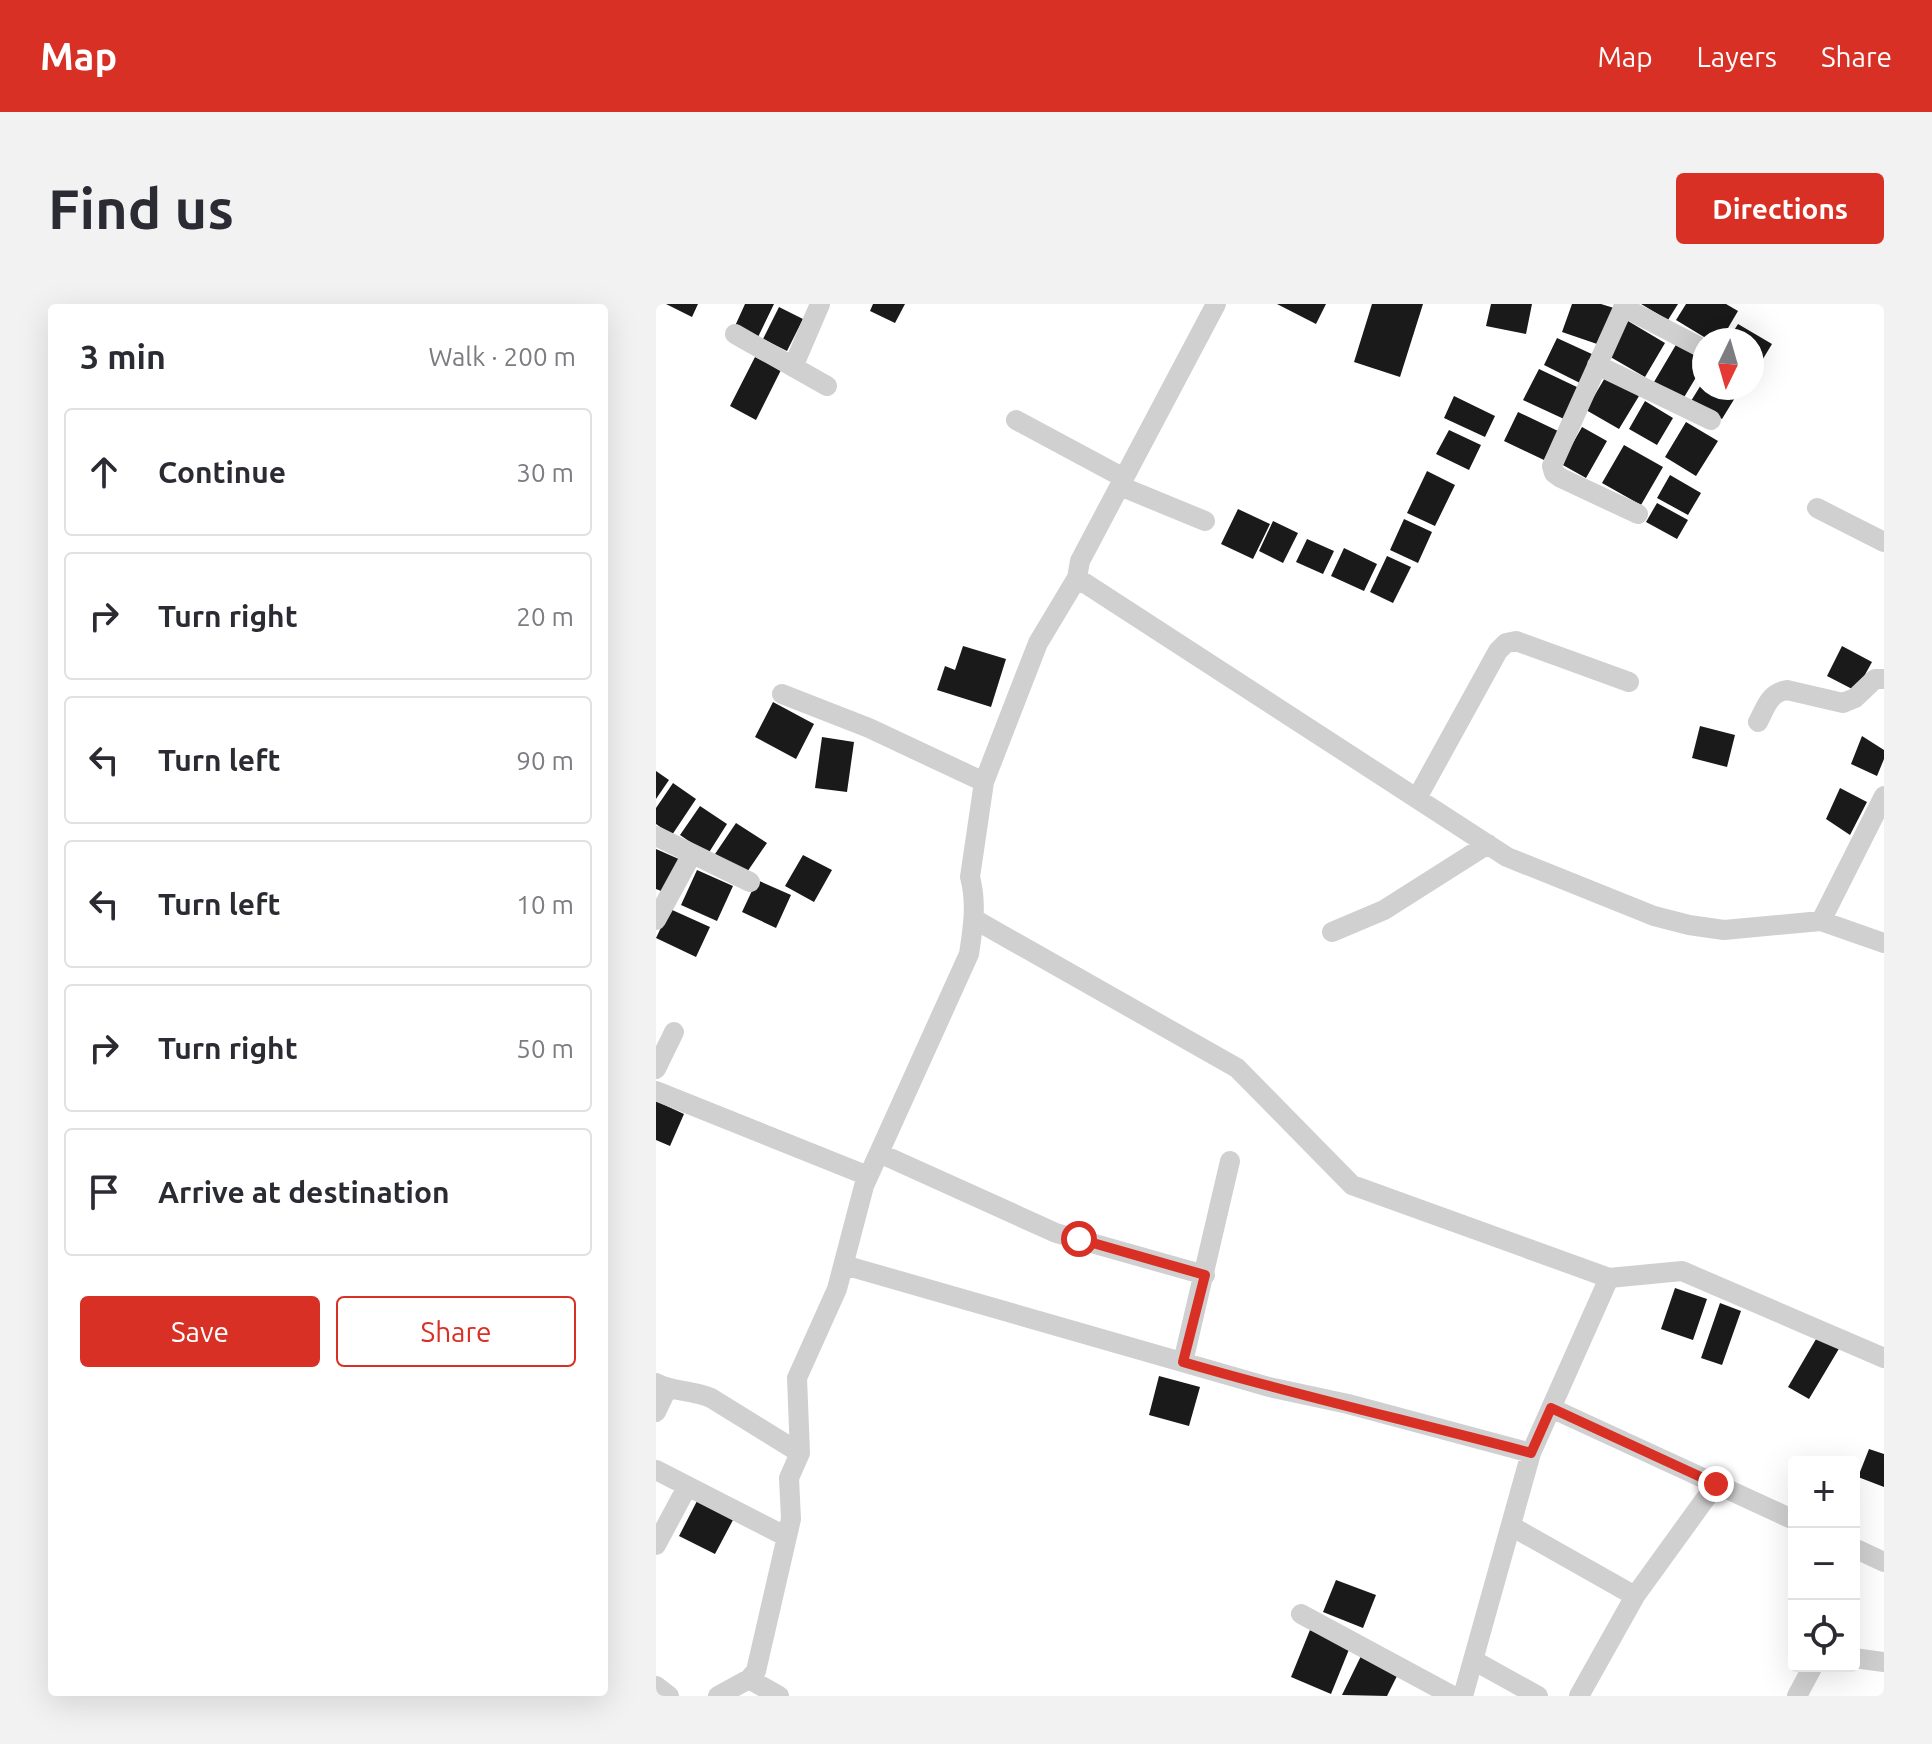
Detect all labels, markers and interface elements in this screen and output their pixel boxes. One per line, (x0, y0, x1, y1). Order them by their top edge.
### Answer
text: Map (40, 35, 117, 77)
text: Map (1597, 41, 1653, 72)
text: Layers (1697, 41, 1777, 72)
text: Share (1821, 41, 1892, 72)
button: Directions (1676, 173, 1884, 244)
text: Find us (48, 177, 234, 240)
north arrow (1692, 328, 1764, 400)
text: 3 min (80, 337, 166, 375)
text: Walk · 200 m (428, 342, 576, 371)
icon: ahead (82, 450, 126, 494)
text: Continue (158, 455, 286, 489)
text: 30 m (516, 458, 574, 487)
icon: right (82, 594, 126, 638)
text: Turn right (158, 599, 298, 633)
text: 20 m (516, 602, 574, 631)
icon: left (82, 738, 126, 782)
text: Turn left (158, 743, 280, 777)
text: 90 m (516, 746, 574, 775)
icon: left (82, 882, 126, 926)
text: Turn left (158, 887, 280, 921)
text: 10 m (516, 890, 574, 919)
icon: right (82, 1026, 126, 1070)
text: Turn right (158, 1031, 298, 1065)
text: 50 m (516, 1034, 574, 1063)
icon: arrive (82, 1170, 126, 1214)
text: Arrive at destination (158, 1175, 450, 1209)
route start (1061, 1221, 1097, 1257)
button: Save (80, 1296, 320, 1367)
button: Share (336, 1296, 576, 1367)
map controls (1788, 1456, 1860, 1672)
button: + (1788, 1456, 1860, 1528)
route end (1698, 1466, 1734, 1502)
button: − (1788, 1528, 1860, 1600)
button: locate (1788, 1600, 1860, 1672)

